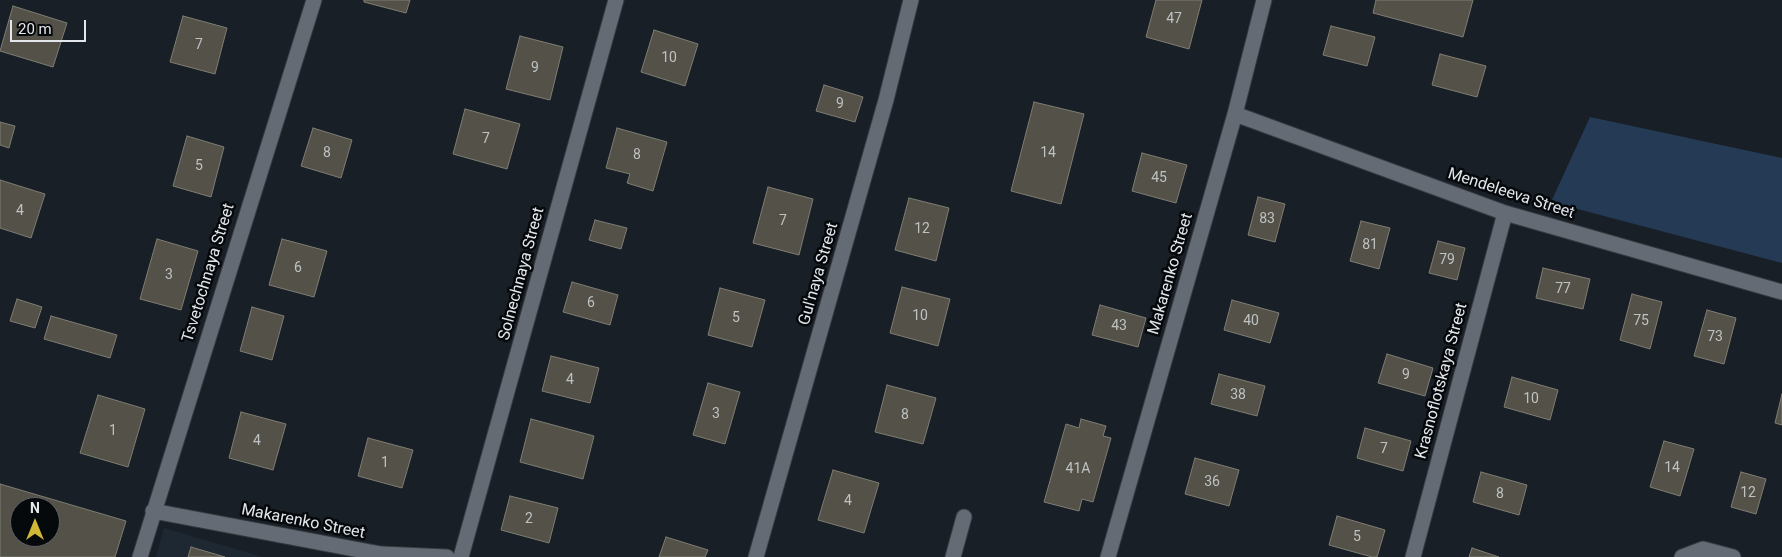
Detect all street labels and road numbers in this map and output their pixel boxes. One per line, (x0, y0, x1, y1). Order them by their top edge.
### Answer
street label: Mendeleeva Street (1445, 164, 1577, 224)
street label: Tsvetochnaya Street (179, 201, 239, 345)
street label: Solnechnaya Street (495, 205, 549, 343)
street label: Makarenko Street (1144, 211, 1198, 337)
street label: Gul'naya Street (795, 220, 843, 328)
street label: Krasnoflotskaya Street (1412, 301, 1472, 461)
street label: Makarenko Street (240, 501, 366, 543)

